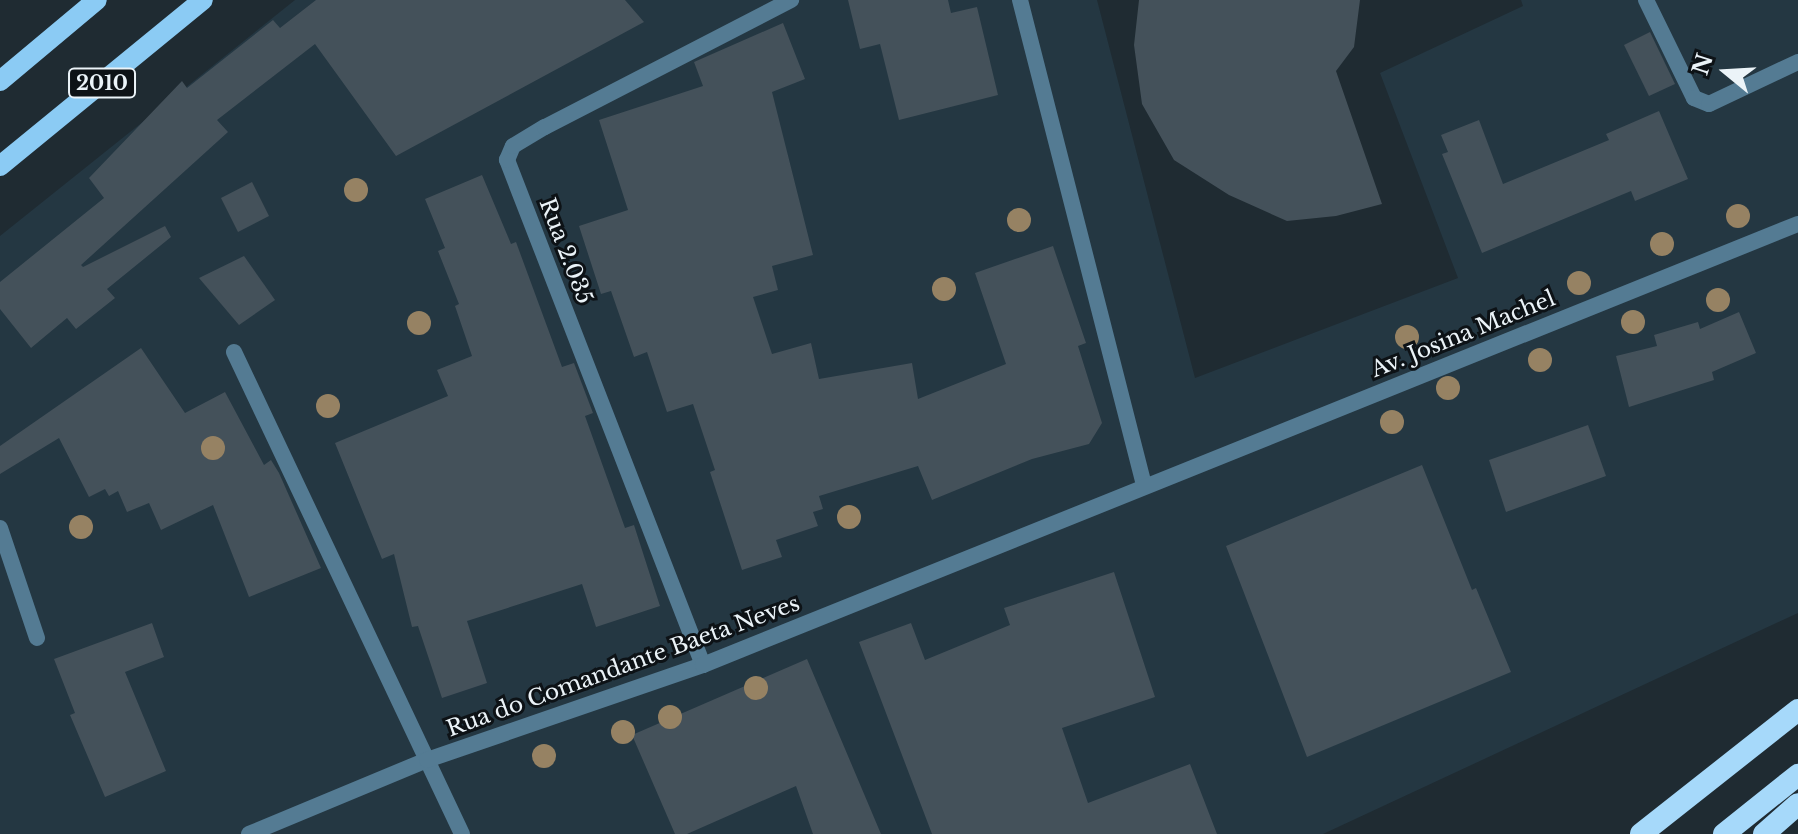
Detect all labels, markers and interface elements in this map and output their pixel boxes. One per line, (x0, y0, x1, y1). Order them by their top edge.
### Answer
north arrow (1686, 32, 1766, 112)
text: N (1687, 50, 1719, 78)
road number: 2010 (68, 67, 136, 99)
street label: Rua 2.035 (534, 194, 598, 308)
street label: Av. Josina Machel (1367, 285, 1559, 383)
street label: Rua do Comandante Baeta Neves (443, 590, 803, 742)

